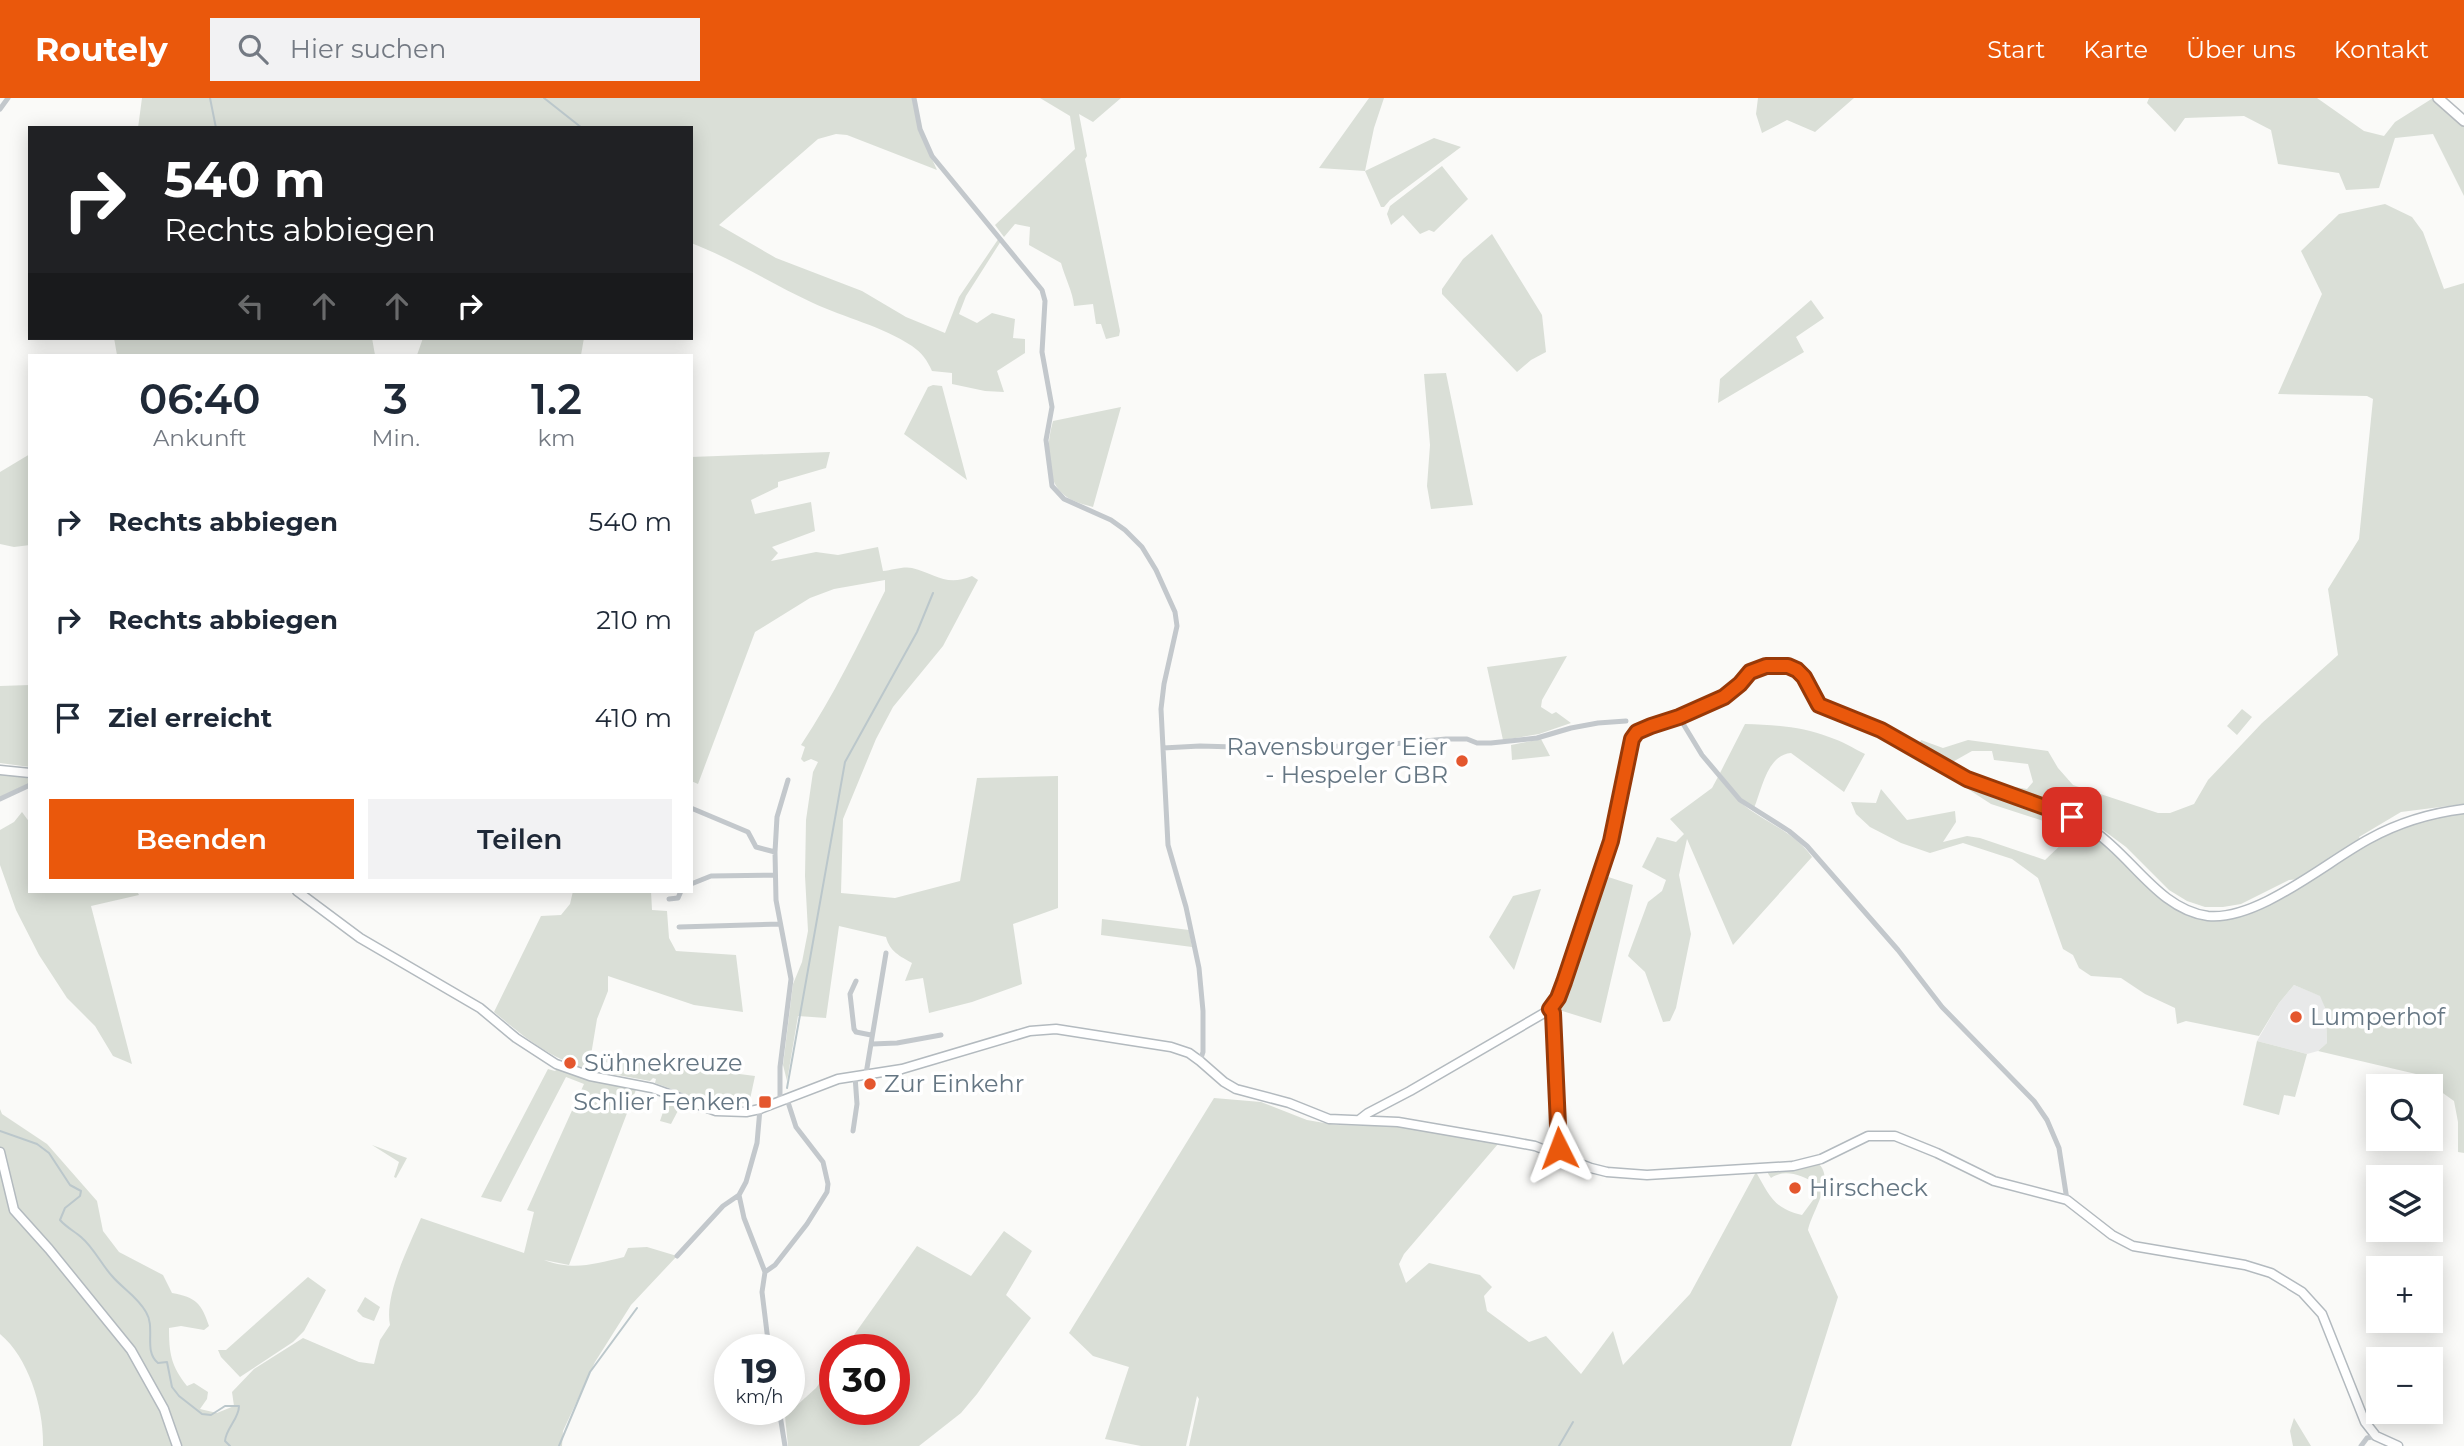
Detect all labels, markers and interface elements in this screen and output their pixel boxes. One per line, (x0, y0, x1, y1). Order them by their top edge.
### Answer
search box (210, 18, 700, 81)
text: Routely (35, 29, 168, 69)
icon: search (234, 30, 272, 68)
text: Hier suchen (290, 33, 446, 65)
text: Start (1987, 35, 2045, 64)
text: Karte (2083, 35, 2148, 64)
text: Über uns (2186, 35, 2296, 64)
text: Kontakt (2334, 35, 2429, 64)
text: 540 m (164, 150, 325, 209)
icon: right (49, 154, 140, 245)
text: Rechts abbiegen (164, 210, 436, 249)
icon: left (232, 287, 270, 325)
icon: ahead (305, 287, 343, 325)
icon: ahead (378, 287, 416, 325)
icon: right (451, 287, 489, 325)
text: 06:40 (139, 373, 261, 425)
text: 3 (384, 373, 408, 425)
text: 1.2 (531, 373, 582, 425)
text: Ankunft (153, 424, 247, 452)
text: Min. (371, 424, 420, 452)
text: km (538, 424, 575, 452)
icon: right (49, 503, 87, 541)
text: Rechts abbiegen (108, 506, 338, 538)
text: 540 m (588, 506, 672, 538)
icon: right (49, 601, 87, 639)
text: Rechts abbiegen (108, 604, 338, 636)
text: 210 m (596, 604, 672, 636)
icon: arrive (49, 699, 87, 737)
text: Ziel erreicht (108, 702, 272, 734)
text: 410 m (594, 702, 672, 734)
place label: Ravensburger Eier - Hespeler GBR (1227, 732, 1448, 789)
marker: Ravensburger Eier - Hespeler GBR (1454, 753, 1470, 769)
pin (2042, 787, 2102, 847)
icon: arrive (2053, 798, 2091, 836)
button: Beenden (49, 799, 354, 879)
button: Teilen (368, 799, 672, 879)
place label: Lumperhof (2310, 1002, 2446, 1031)
marker: Lumperhof (2288, 1009, 2304, 1025)
place label: Sühnekreuze (584, 1048, 743, 1077)
marker: Sühnekreuze (562, 1055, 578, 1071)
place label: Zur Einkehr (884, 1069, 1024, 1098)
map controls (2366, 1074, 2443, 1424)
button: search (2366, 1074, 2443, 1151)
marker: Zur Einkehr (862, 1076, 878, 1092)
place label: Schlier Fenken (573, 1087, 751, 1116)
marker: Schlier Fenken (757, 1094, 773, 1110)
position arrow (1522, 1111, 1596, 1185)
button: layers (2366, 1165, 2443, 1242)
place label: Hirscheck (1809, 1173, 1929, 1202)
marker: Hirscheck (1787, 1180, 1803, 1196)
button: + (2366, 1256, 2443, 1333)
speed limit sign: 30 (819, 1334, 910, 1425)
button: − (2366, 1347, 2443, 1424)
text: 19 (741, 1349, 778, 1392)
text: km/h (735, 1386, 784, 1408)

